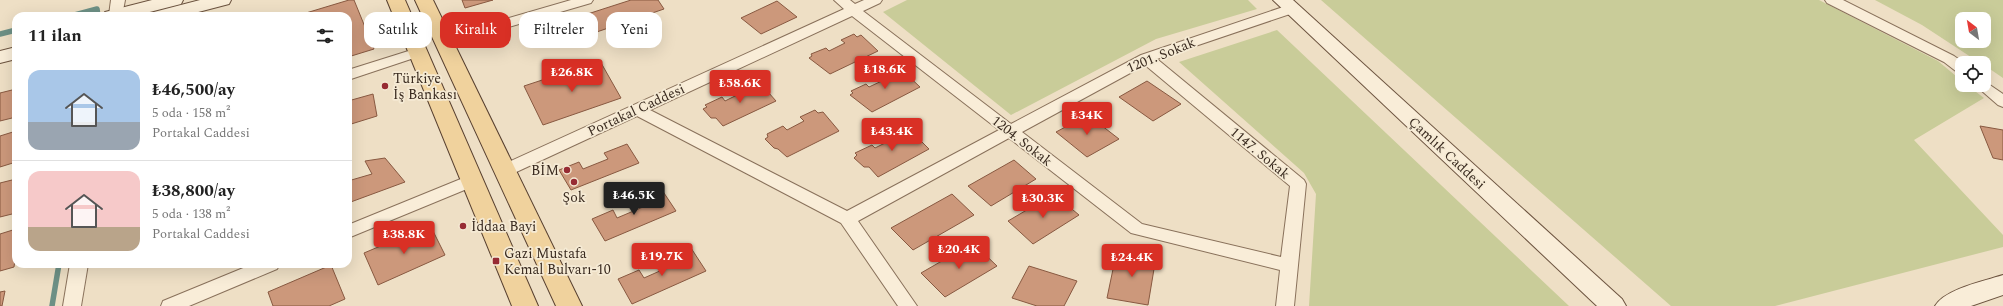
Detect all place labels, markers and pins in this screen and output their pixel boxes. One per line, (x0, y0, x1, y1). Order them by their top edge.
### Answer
pin: ₺18.6K (852, 56, 918, 90)
pin: ₺26.8K (539, 59, 605, 93)
place label: Türkiye İş Bankası (393, 68, 457, 105)
pin: ₺58.6K (707, 70, 773, 104)
marker: Türkiye İş Bankası (380, 81, 390, 91)
pin: ₺34K (1063, 102, 1111, 136)
pin: ₺43.4K (859, 118, 925, 152)
place label: BİM (531, 160, 559, 181)
marker: BİM (562, 165, 572, 175)
marker: Şok (569, 177, 579, 187)
pin: ₺46.5K (601, 182, 667, 216)
pin: ₺30.3K (1010, 185, 1076, 219)
place label: Şok (562, 187, 586, 208)
place label: İddaa Bayi (471, 216, 536, 237)
pin: ₺38.8K (371, 221, 437, 255)
marker: İddaa Bayi (458, 221, 468, 231)
pin: ₺20.4K (926, 236, 992, 270)
place label: Gazi Mustafa Kemal Bulvarı-10 (504, 243, 611, 280)
pin: ₺19.7K (629, 243, 695, 277)
pin: ₺24.4K (1099, 244, 1165, 278)
marker: Gazi Mustafa Kemal Bulvarı-10 (491, 256, 501, 266)

